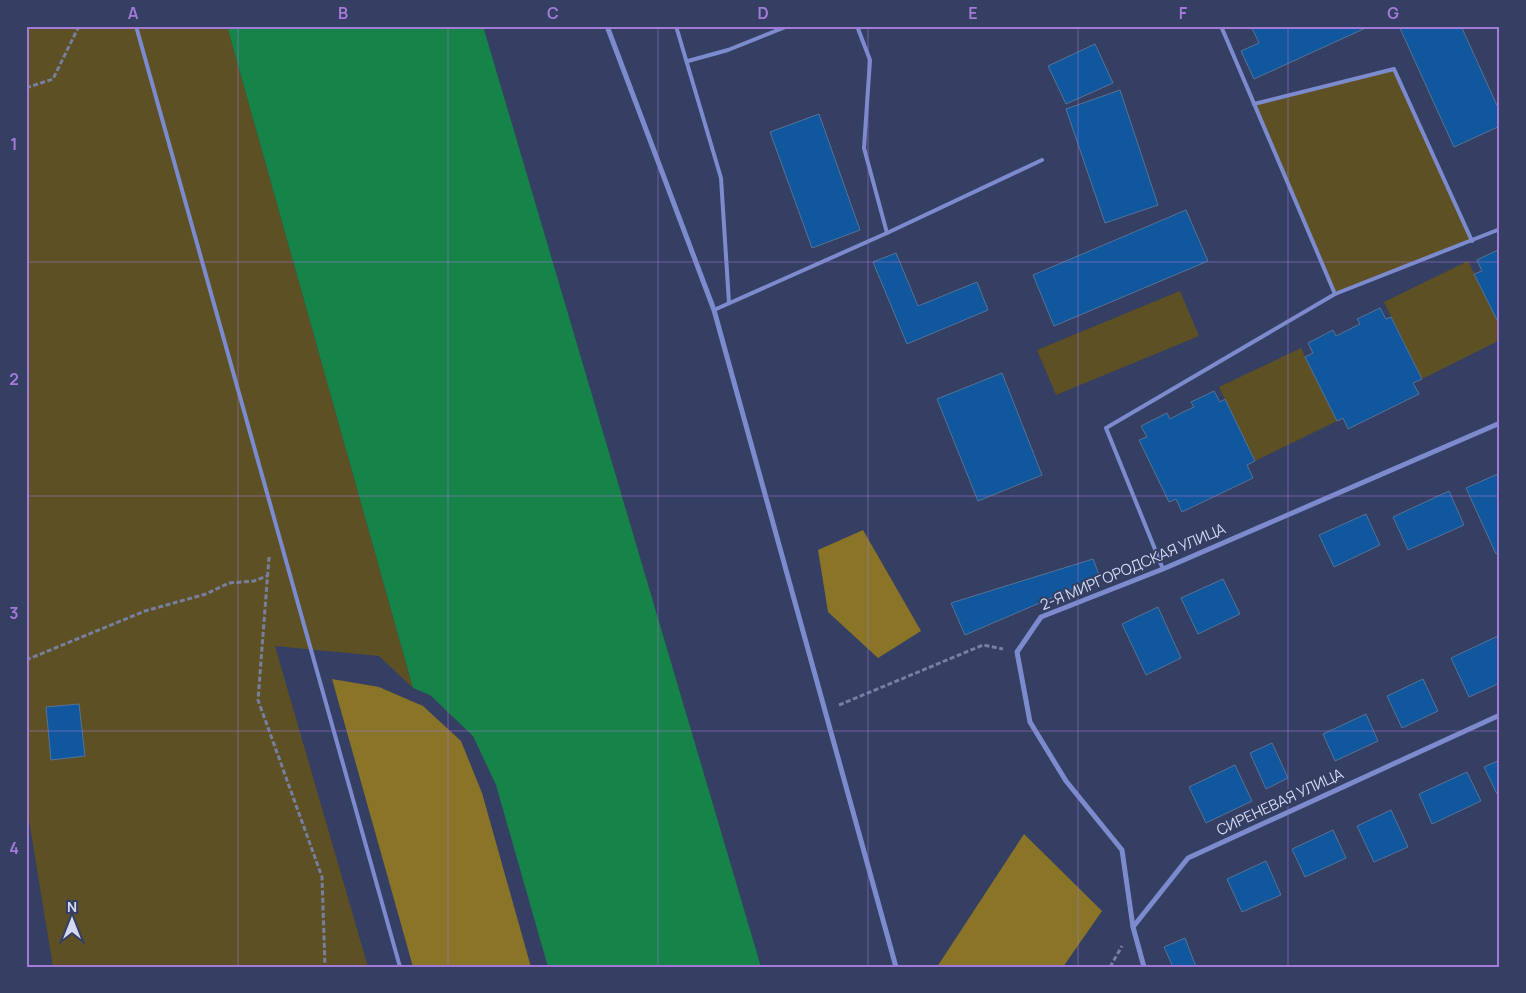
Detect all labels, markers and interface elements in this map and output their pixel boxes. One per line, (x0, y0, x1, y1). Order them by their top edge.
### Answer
text: A (128, 2, 139, 24)
text: B (338, 2, 348, 24)
text: C (547, 2, 559, 24)
text: D (757, 2, 769, 24)
text: E (968, 2, 978, 24)
text: F (1179, 2, 1188, 24)
text: G (1387, 2, 1399, 24)
text: 1 (10, 133, 18, 155)
text: 2 (9, 368, 19, 390)
street label: 2-Я МИРГОРОДСКАЯ УЛИЦА (1037, 518, 1229, 615)
text: 3 (9, 602, 19, 624)
street label: СИРЕНЕВАЯ УЛИЦА (1213, 763, 1347, 840)
text: 4 (9, 837, 19, 859)
north arrow (48, 896, 98, 946)
text: N (67, 897, 77, 916)

